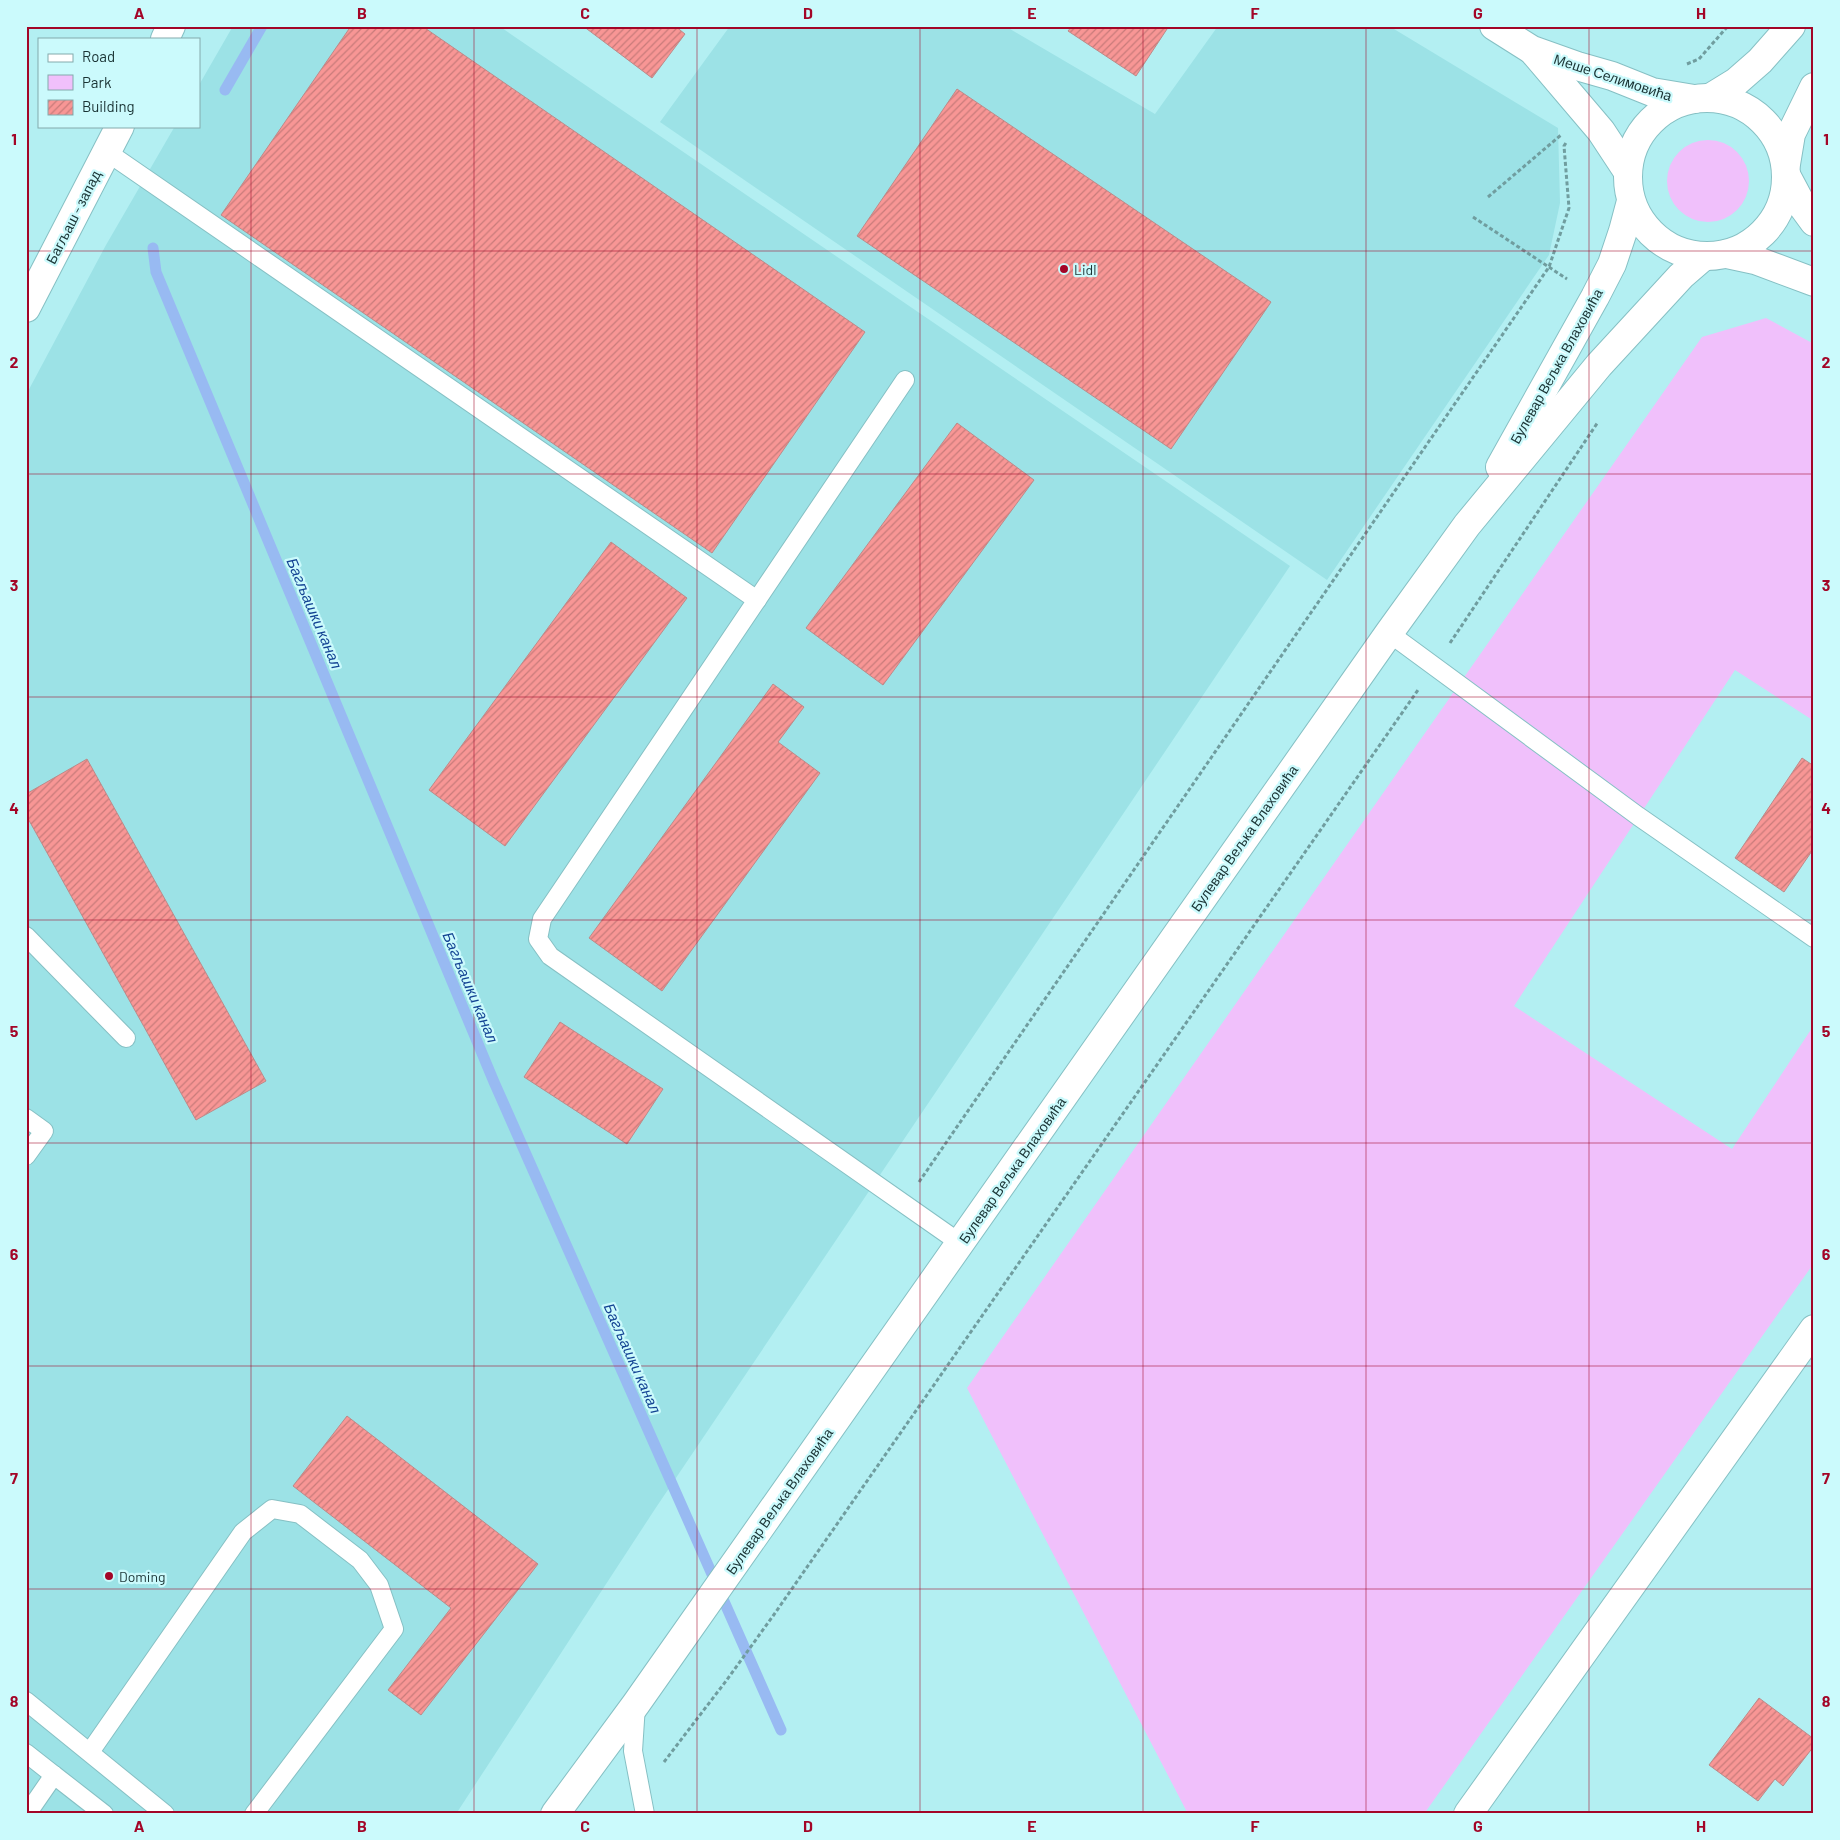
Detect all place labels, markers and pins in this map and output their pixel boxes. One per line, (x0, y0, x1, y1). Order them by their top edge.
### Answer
place label: Lidl (1074, 261, 1096, 278)
marker: Lidl (1058, 263, 1070, 275)
place label: Doming (119, 1568, 165, 1585)
marker: Doming (103, 1570, 115, 1582)

